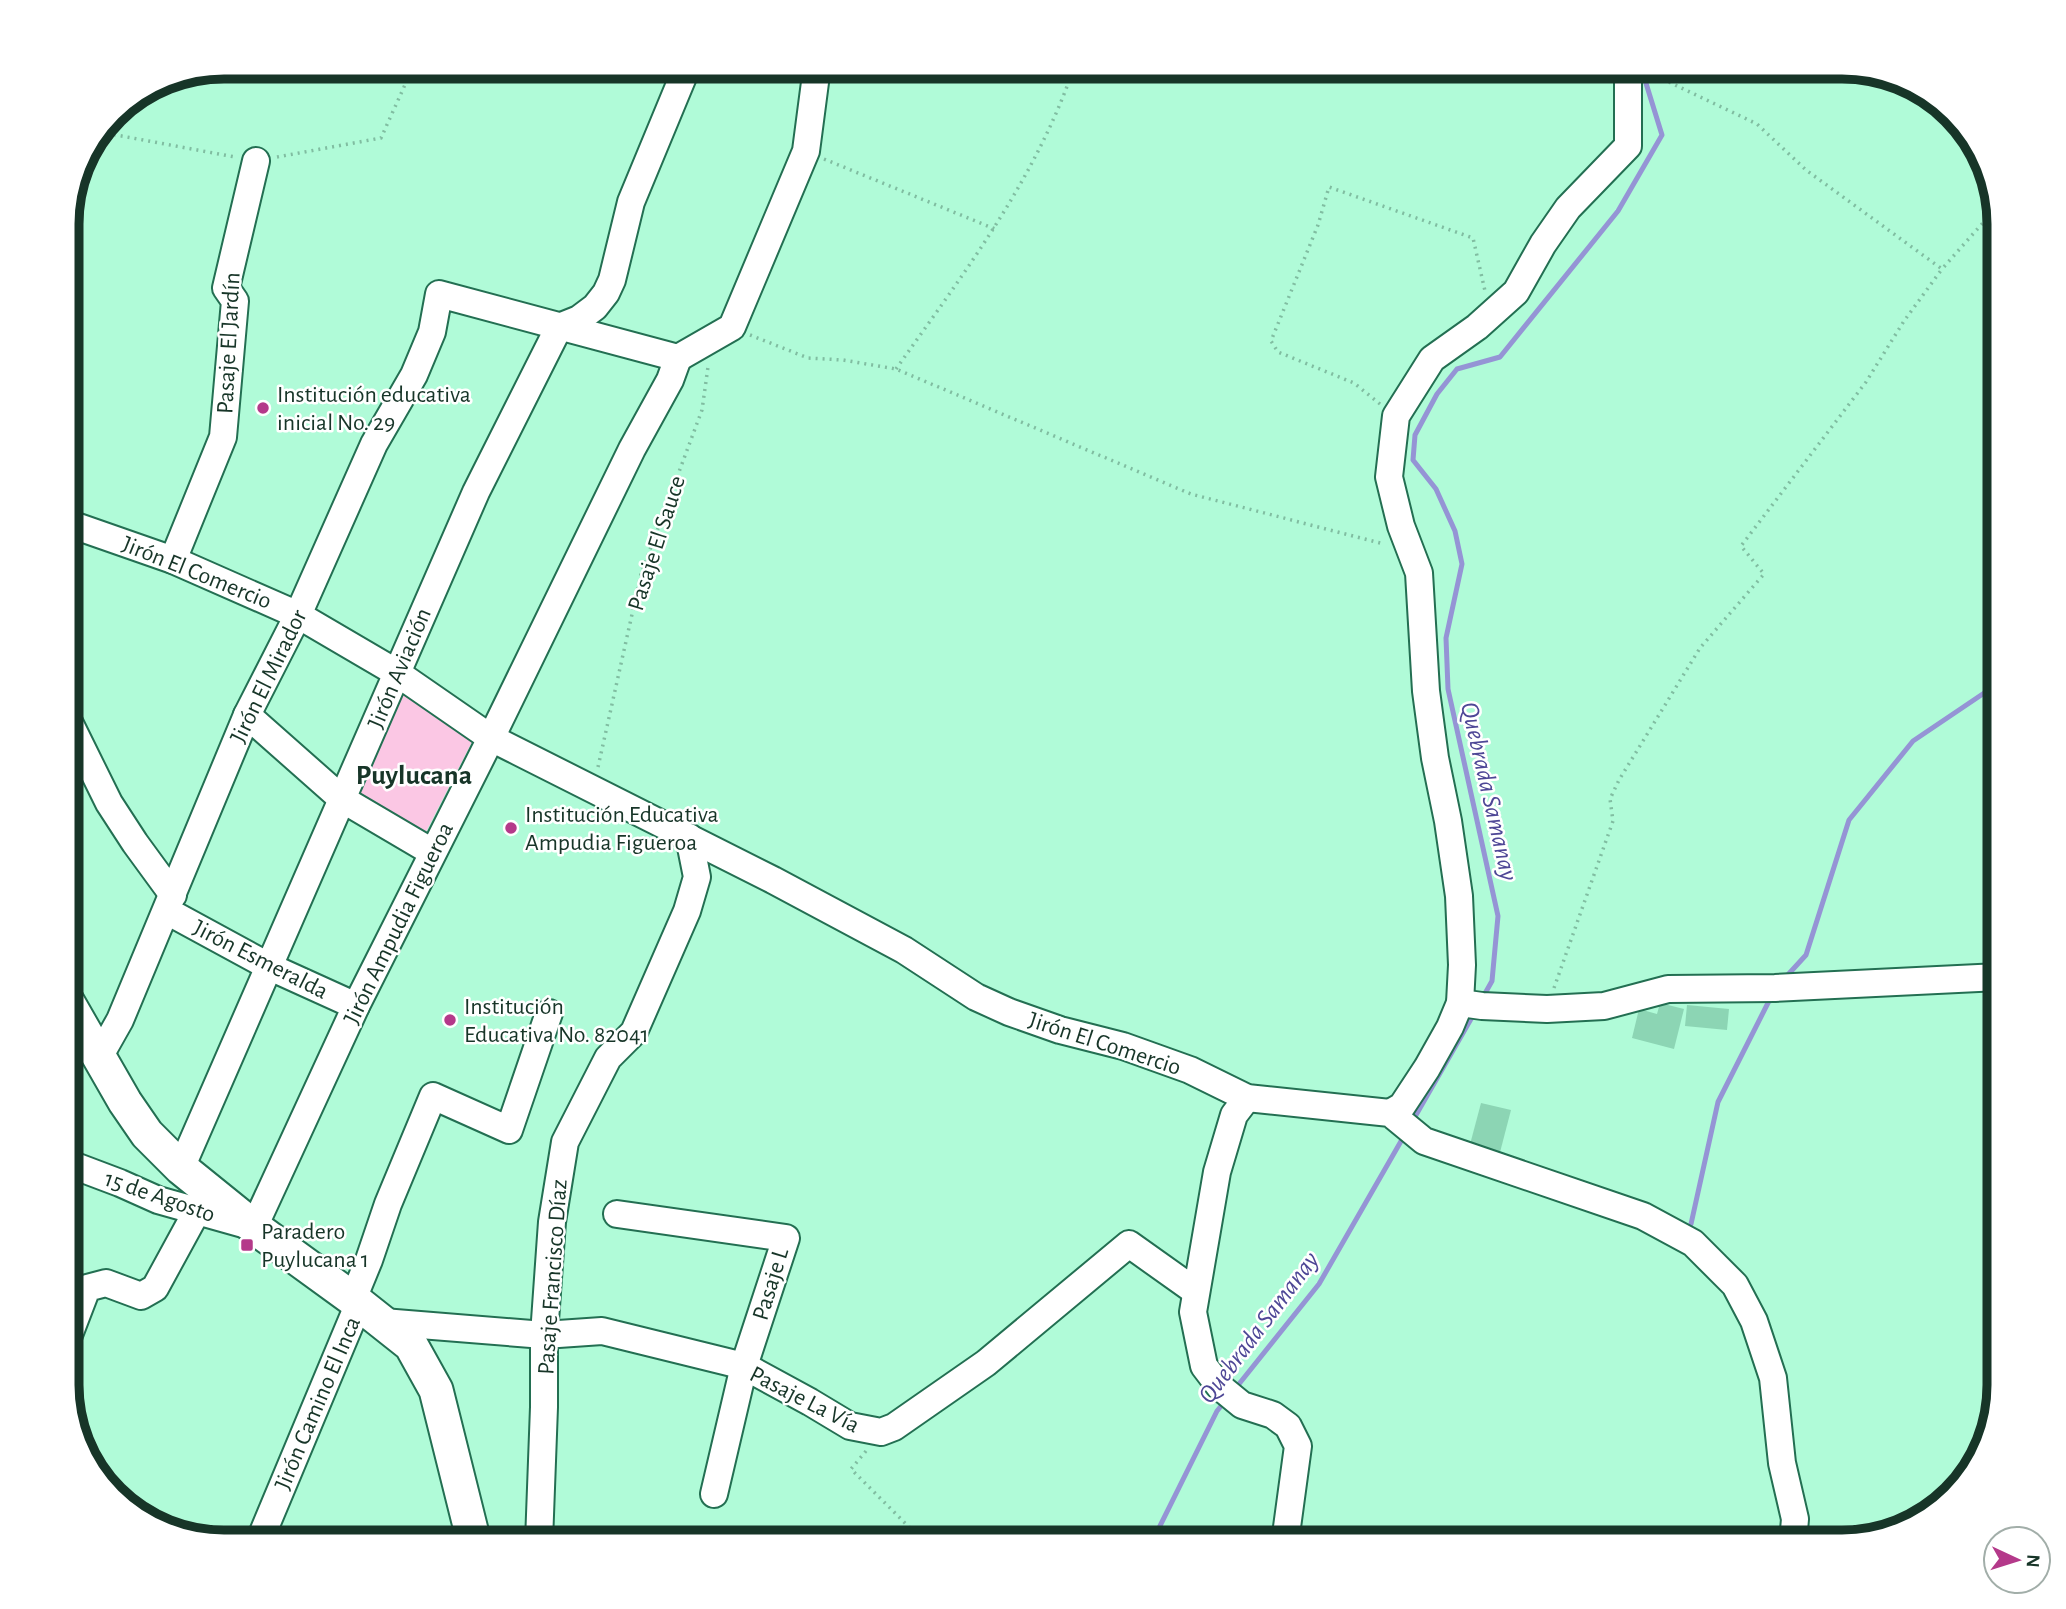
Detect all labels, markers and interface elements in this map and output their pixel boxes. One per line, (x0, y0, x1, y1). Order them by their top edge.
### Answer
street label: Pasaje El Jardín (213, 272, 245, 415)
place label: Institución educativa inicial No. 29 (277, 383, 471, 435)
marker: Institución educativa inicial No. 29 (255, 400, 271, 416)
street label: Pasaje El Sauce (624, 473, 690, 614)
street label: Jirón El Comercio (119, 532, 275, 614)
street label: Jirón Aviación (364, 605, 436, 732)
street label: Jirón El Mirador (226, 606, 312, 747)
water label: Quebrada Samanay (1456, 699, 1522, 883)
district label: Puylucana (356, 762, 472, 790)
place label: Institución Educativa Ampudia Figueroa (525, 803, 719, 855)
street label: Jirón Ampudia Figueroa (340, 819, 458, 1028)
marker: Institución Educativa Ampudia Figueroa (503, 820, 519, 836)
street label: Jirón Esmeralda (189, 916, 332, 1004)
place label: Institución Educativa No. 82041 (464, 995, 649, 1047)
street label: Jirón El Comercio (1026, 1008, 1184, 1080)
marker: Institución Educativa No. 82041 (442, 1012, 458, 1028)
street label: 15 de Agosto (101, 1167, 218, 1227)
street label: Pasaje Francisco Díaz (534, 1178, 572, 1376)
place label: Paradero Puylucana 1 (261, 1220, 369, 1272)
marker: Paradero Puylucana 1 (239, 1237, 255, 1253)
street label: Pasaje L (749, 1245, 793, 1323)
water label: Quebrada Samanay (1194, 1247, 1324, 1408)
street label: Jirón Camino El Inca (271, 1313, 365, 1493)
street label: Pasaje La Vía (746, 1362, 863, 1438)
north arrow (1982, 1525, 2052, 1595)
text: N (2023, 1554, 2042, 1568)

